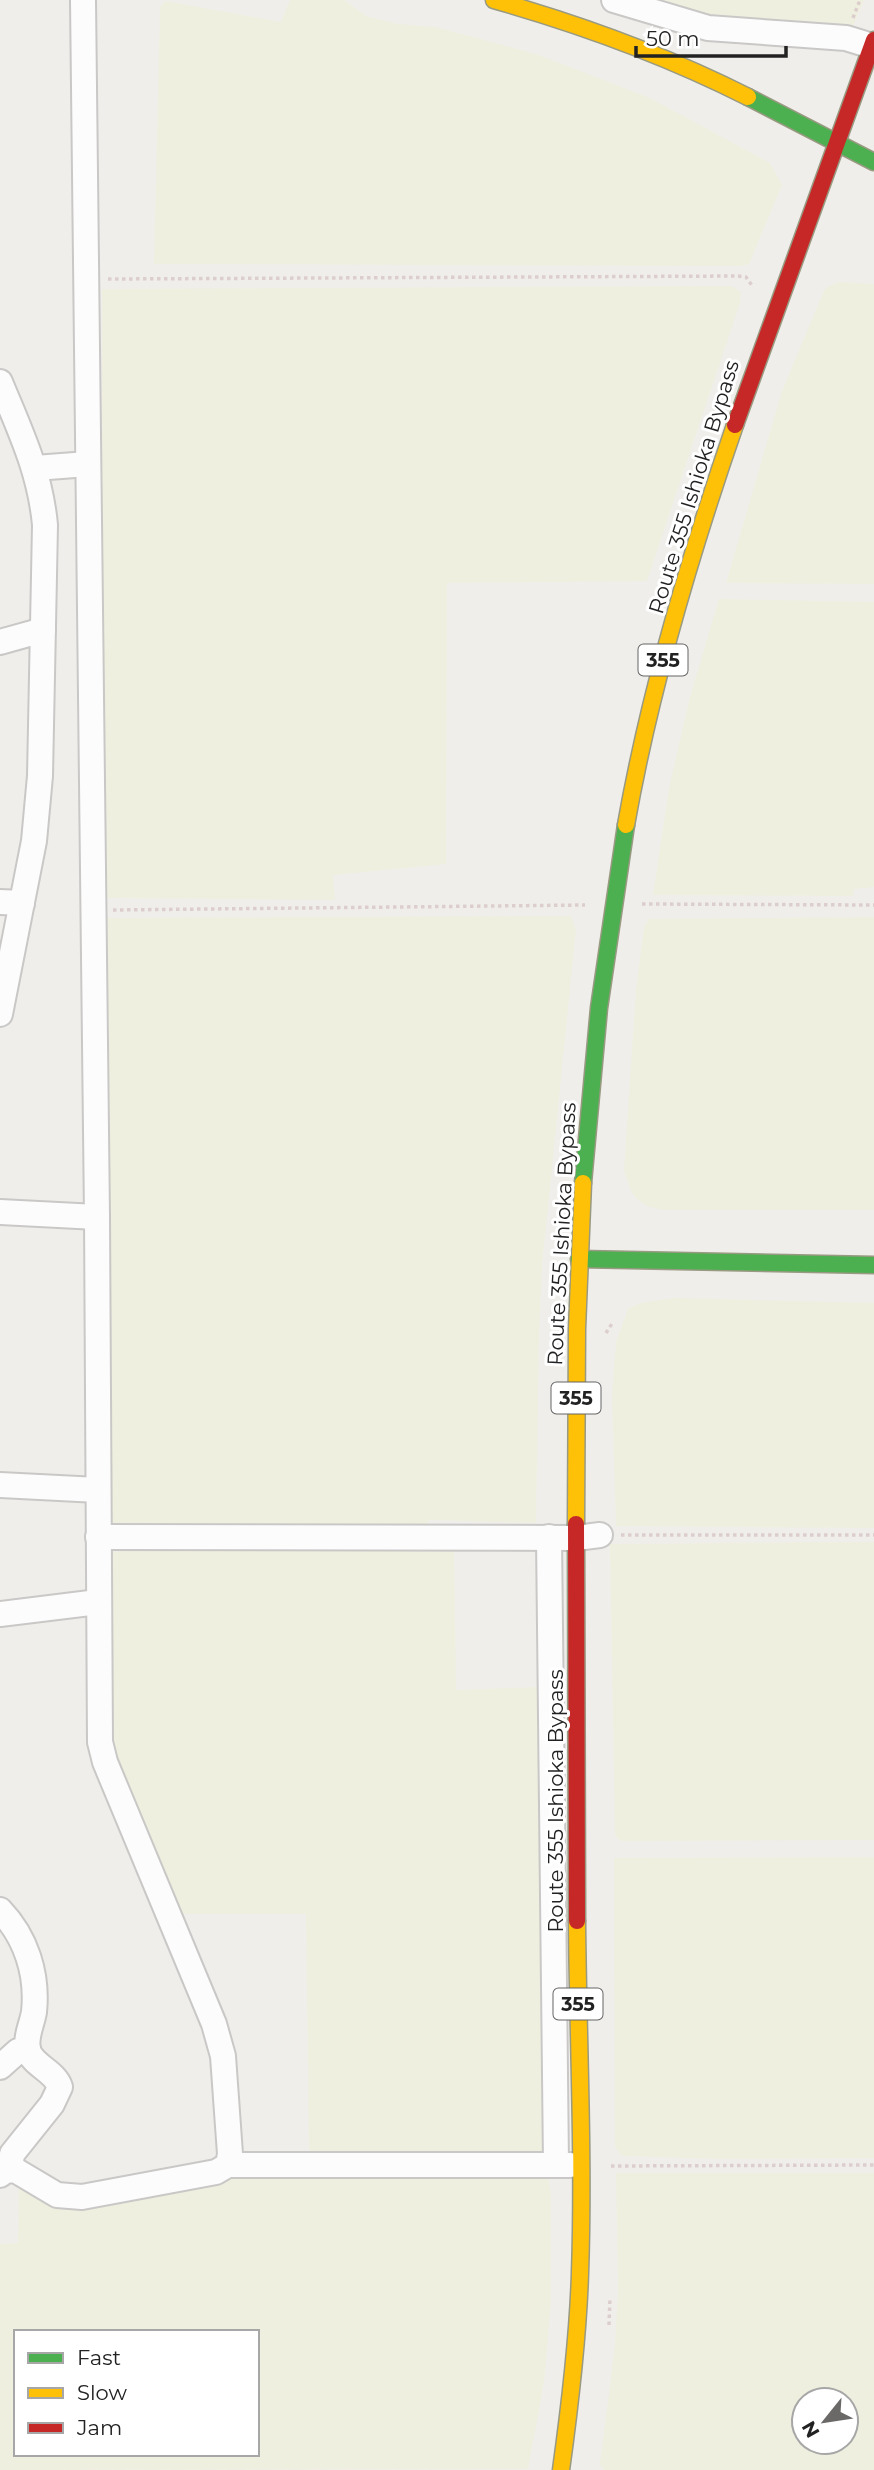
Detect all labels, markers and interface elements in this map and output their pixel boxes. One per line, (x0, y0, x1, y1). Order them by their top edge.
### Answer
scale bar (636, 14, 786, 58)
text: 50 m (646, 26, 700, 51)
street label: Route 355 Ishioka Bypass (643, 357, 744, 617)
road number: 355 (638, 645, 688, 676)
street label: Route 355 Ishioka Bypass (542, 1102, 581, 1366)
road number: 355 (552, 1382, 600, 1414)
street label: Route 355 Ishioka Bypass (543, 1669, 568, 1933)
road number: 355 (554, 1988, 602, 2020)
legend (14, 2330, 259, 2456)
text: Fast (77, 2345, 121, 2370)
text: Slow (77, 2380, 127, 2405)
north arrow (790, 2386, 860, 2456)
text: Jam (76, 2415, 122, 2440)
text: N (797, 2417, 825, 2442)

